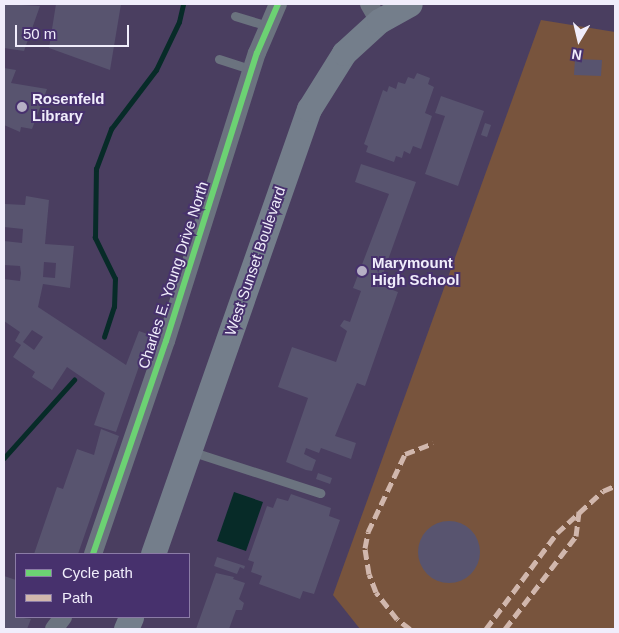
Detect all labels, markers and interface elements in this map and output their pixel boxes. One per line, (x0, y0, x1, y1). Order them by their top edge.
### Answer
scale bar (18, 15, 131, 47)
north arrow (554, 15, 604, 65)
text: 50 m (23, 25, 56, 42)
text: N (570, 46, 583, 64)
place label: Rosenfeld Library (32, 89, 105, 124)
marker: Rosenfeld Library (16, 101, 28, 113)
street label: Charles E. Young Drive North (134, 179, 212, 371)
street label: West Sunset Boulevard (221, 184, 289, 338)
place label: Marymount High School (372, 253, 459, 288)
marker: Marymount High School (356, 265, 368, 277)
legend (15, 553, 190, 618)
text: Cycle path (62, 564, 133, 581)
text: Path (62, 589, 93, 606)

